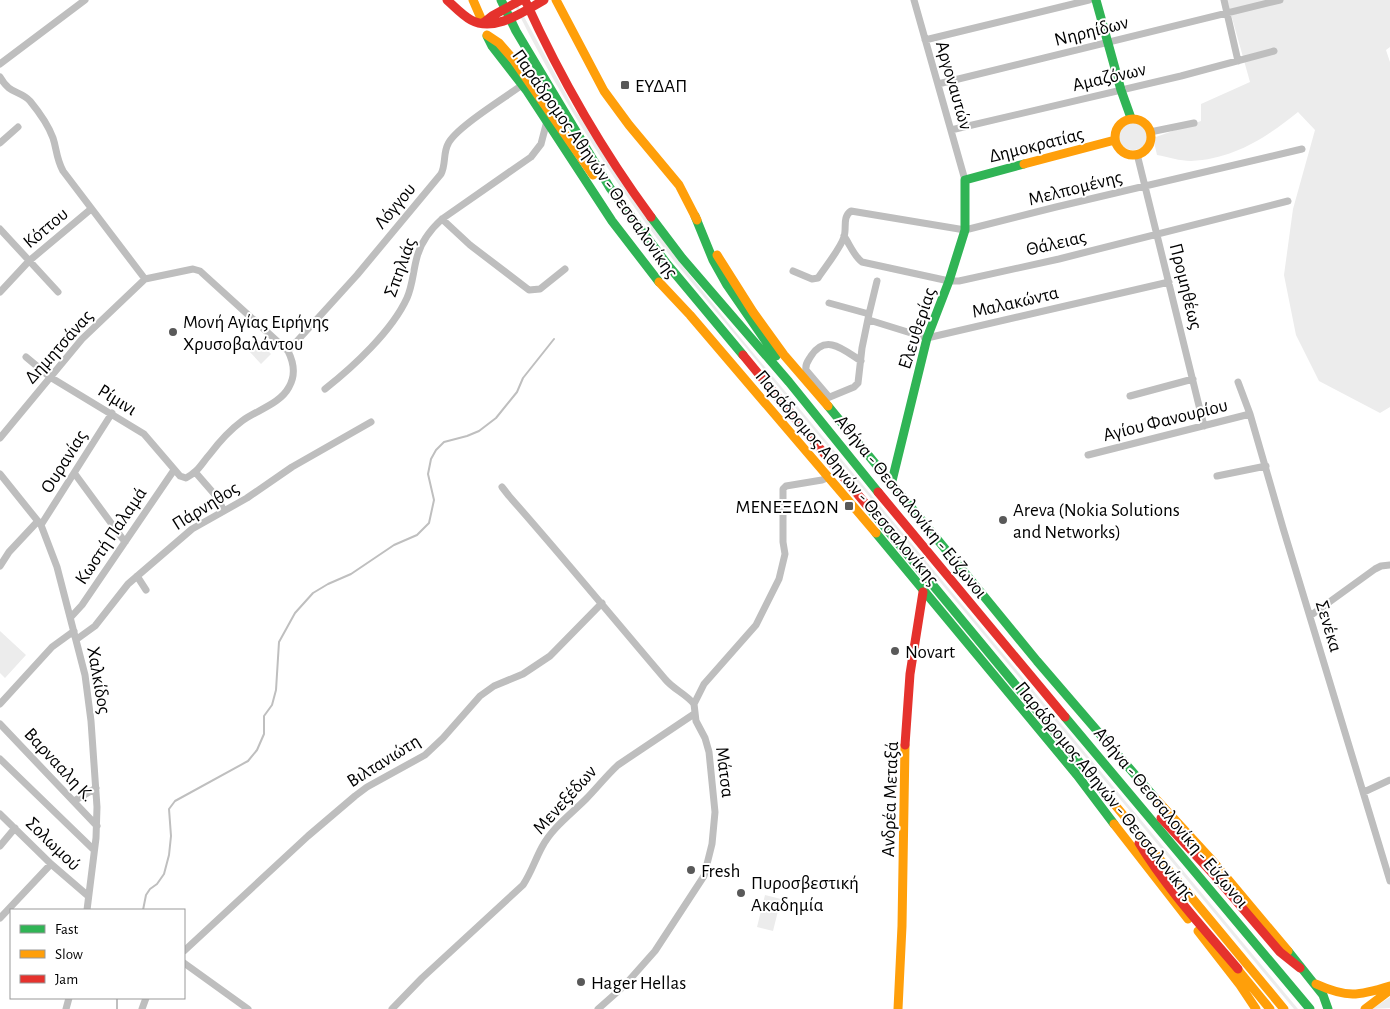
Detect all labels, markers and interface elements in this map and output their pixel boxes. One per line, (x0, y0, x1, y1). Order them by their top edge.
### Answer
street label: Νηρηίδων (1052, 13, 1130, 50)
street label: Αργοναυτών (932, 39, 975, 132)
street label: Παράδρομος Αθηνών - Θεσσαλονίκης (508, 46, 681, 282)
street label: Αμαζόνων (1071, 60, 1148, 95)
place label: ΕΥΔΑΠ (635, 77, 687, 96)
marker: ΕΥΔΑΠ (619, 79, 631, 91)
street label: Δημοκρατίας (987, 125, 1086, 166)
street label: Μελπομένης (1026, 168, 1124, 209)
street label: Λόγγου (371, 179, 420, 233)
street label: Κόττου (20, 204, 72, 252)
street label: Θάλειας (1024, 227, 1088, 260)
street label: Σπηλιάς (381, 235, 420, 300)
street label: Προμηθέως (1166, 241, 1205, 331)
street label: Μαλακώντα (970, 283, 1061, 322)
street label: Ελευθερίας (895, 285, 940, 372)
street label: Δημητσάνας (21, 307, 97, 387)
place label: Μονή Αγίας Ειρήνης Χρυσοβαλάντου (183, 313, 329, 354)
marker: Μονή Αγίας Ειρήνης Χρυσοβαλάντου (167, 326, 179, 338)
street label: Παράδρομος Αθηνών - Θεσσαλονίκης (751, 367, 942, 589)
street label: Ρίμινι (94, 381, 140, 420)
street label: Αγίου Φανουρίου (1101, 396, 1230, 445)
street label: Αθήνα - Θεσσαλονίκη - Εύζωνοι (831, 412, 991, 602)
street label: Ουρανίας (38, 427, 91, 497)
street label: Πάρνηθος (169, 478, 242, 534)
street label: Κωστή Παλαμά (72, 484, 151, 588)
place label: ΜΕΝΕΞΕΔΩΝ (735, 498, 839, 517)
marker: ΜΕΝΕΞΕΔΩΝ (843, 500, 855, 512)
place label: Areva (Nokia Solutions and Networks) (1013, 501, 1180, 542)
marker: Areva (Nokia Solutions and Networks) (997, 514, 1009, 526)
street label: Σενέκα (1312, 598, 1345, 655)
place label: Novart (905, 643, 955, 662)
street label: Χαλκίδος (83, 645, 114, 715)
marker: Novart (889, 645, 901, 657)
street label: Παράδρομος Αθηνών - Θεσσαλονίκης (1011, 678, 1199, 904)
street label: Αθήνα - Θεσσαλονίκη - Εύζωνοι (1090, 724, 1252, 912)
street label: Βαρνααλη Κ. (20, 725, 97, 805)
street label: Βιλτανιώτη (344, 731, 424, 791)
street label: Ανδρέα Μεταξά (879, 741, 902, 857)
street label: Μάτσα (712, 746, 737, 799)
street label: Μενεξέδων (530, 762, 601, 838)
street label: Σολωμού (22, 814, 84, 874)
place label: Fresh (701, 862, 740, 881)
marker: Fresh (685, 864, 697, 876)
place label: Πυροσβεστική Ακαδημία (751, 874, 859, 915)
marker: Πυροσβεστική Ακαδημία (735, 887, 747, 899)
legend (10, 909, 185, 999)
text: Fast (55, 922, 79, 937)
text: Slow (55, 947, 83, 962)
text: Jam (55, 972, 78, 987)
place label: Hager Hellas (591, 974, 686, 993)
marker: Hager Hellas (575, 976, 587, 988)

